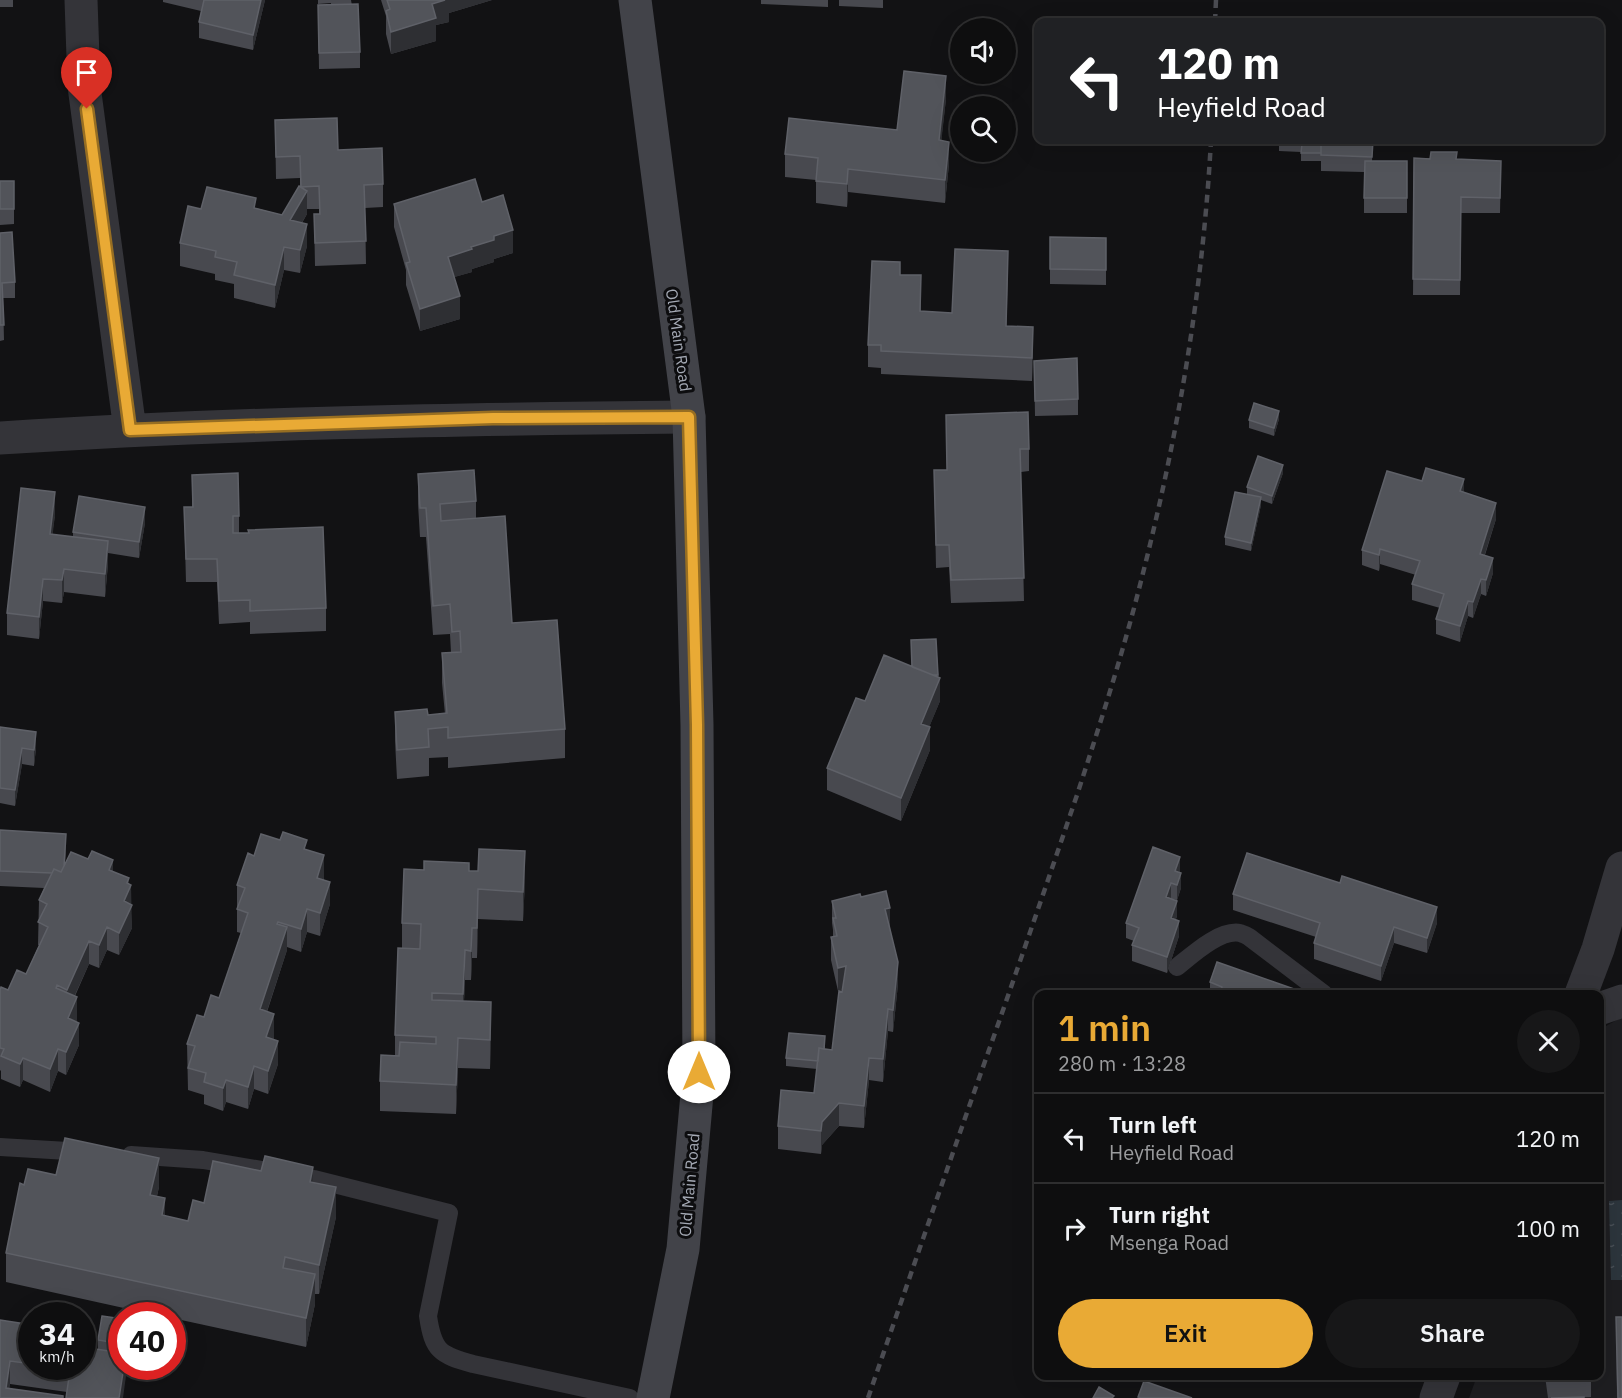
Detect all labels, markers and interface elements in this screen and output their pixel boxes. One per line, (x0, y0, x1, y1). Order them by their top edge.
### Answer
map controls (950, 18, 1016, 162)
button: sound (950, 18, 1016, 84)
text: 120 m (1157, 36, 1280, 91)
icon: left (1058, 42, 1136, 120)
pin (61, 47, 112, 109)
icon: arrive (70, 56, 103, 89)
text: Heyfield Road (1157, 89, 1326, 124)
button: search (950, 96, 1016, 162)
street label: Old Main Road (662, 287, 696, 393)
text: 1 min (1058, 1004, 1151, 1051)
button: close (1517, 1010, 1580, 1073)
position arrow (667, 1040, 731, 1104)
text: 280 m · 13:28 (1058, 1050, 1186, 1077)
text: Turn left (1109, 1110, 1197, 1139)
icon: left (1058, 1122, 1091, 1155)
text: 120 m (1516, 1124, 1580, 1153)
street label: Old Main Road (675, 1132, 703, 1238)
text: Heyfield Road (1109, 1139, 1234, 1166)
text: Turn right (1109, 1200, 1210, 1229)
icon: right (1058, 1212, 1091, 1245)
text: 100 m (1516, 1214, 1580, 1243)
text: Msenga Road (1109, 1229, 1229, 1256)
button: Exit (1058, 1299, 1313, 1368)
button: Share (1325, 1299, 1580, 1368)
speed limit sign: 40 (108, 1302, 186, 1380)
text: 34 (39, 1314, 75, 1353)
text: km/h (39, 1347, 75, 1366)

